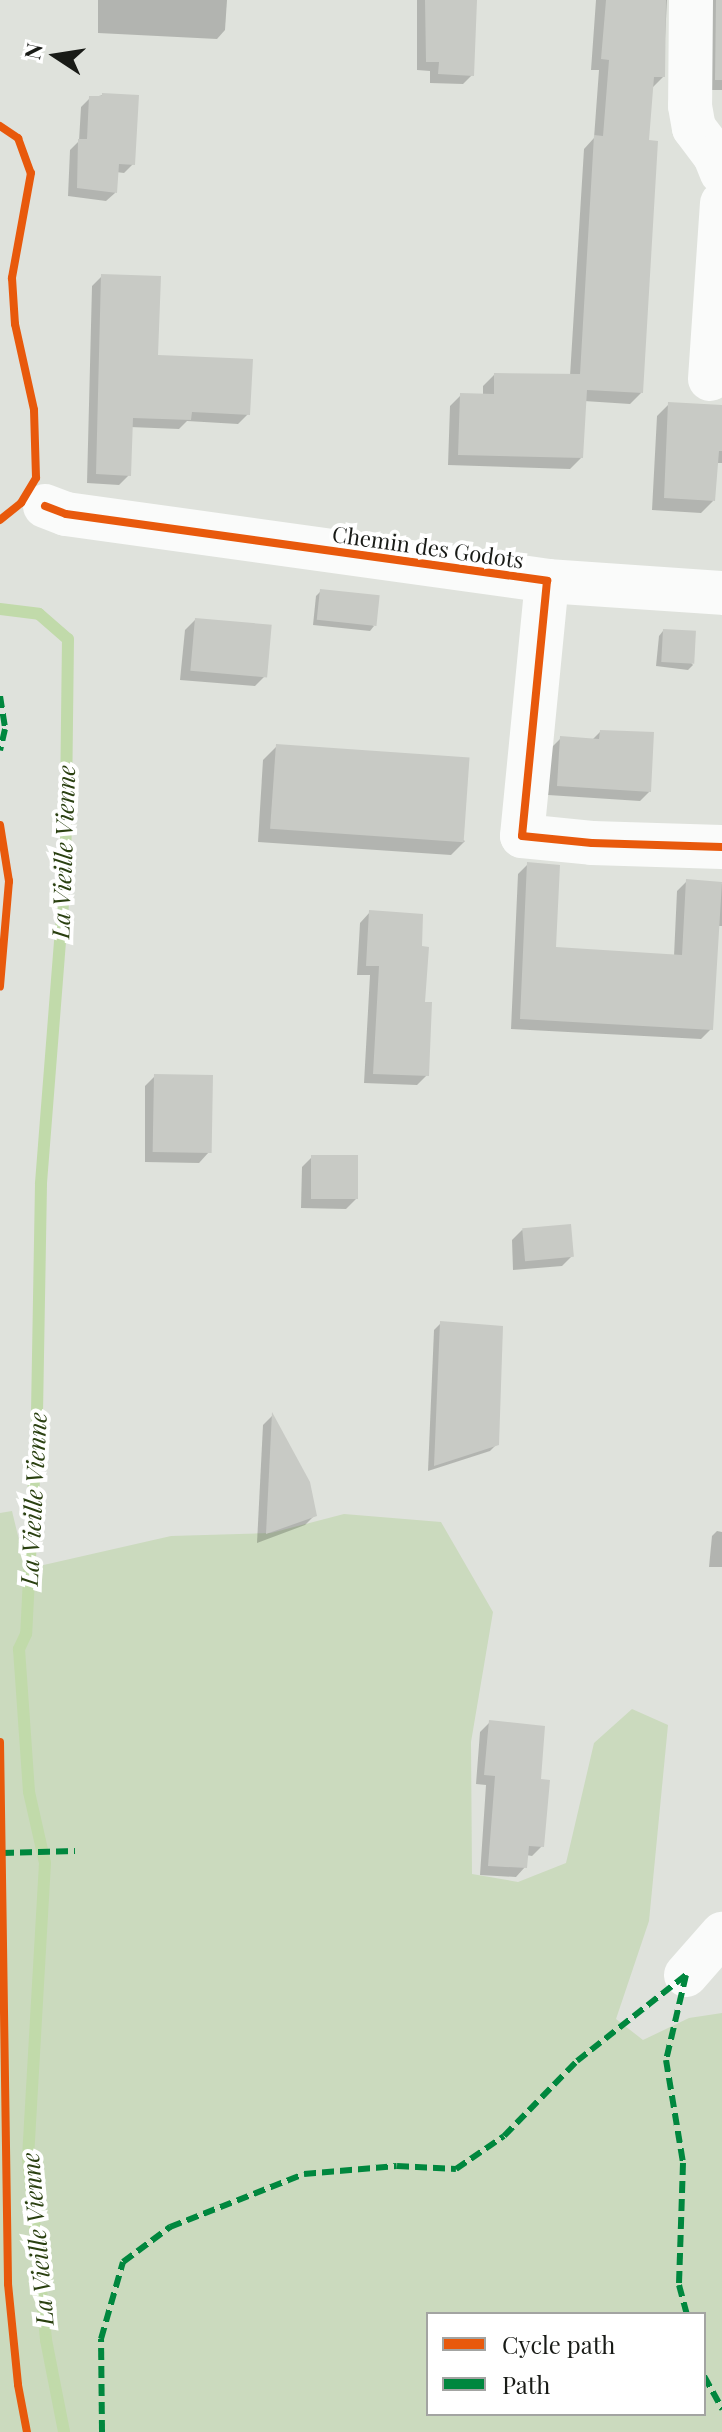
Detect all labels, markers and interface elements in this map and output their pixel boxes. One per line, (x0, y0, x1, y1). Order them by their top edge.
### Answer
north arrow (16, 16, 96, 96)
text: N (16, 40, 49, 62)
street label: Chemin des Godots (331, 520, 525, 574)
water label: La Vieille Vienne (46, 765, 80, 939)
water label: La Vieille Vienne (14, 1412, 52, 1586)
water label: La Vieille Vienne (15, 2151, 59, 2327)
legend (426, 2312, 706, 2416)
text: Cycle path (502, 2328, 615, 2360)
text: Path (502, 2368, 550, 2400)

